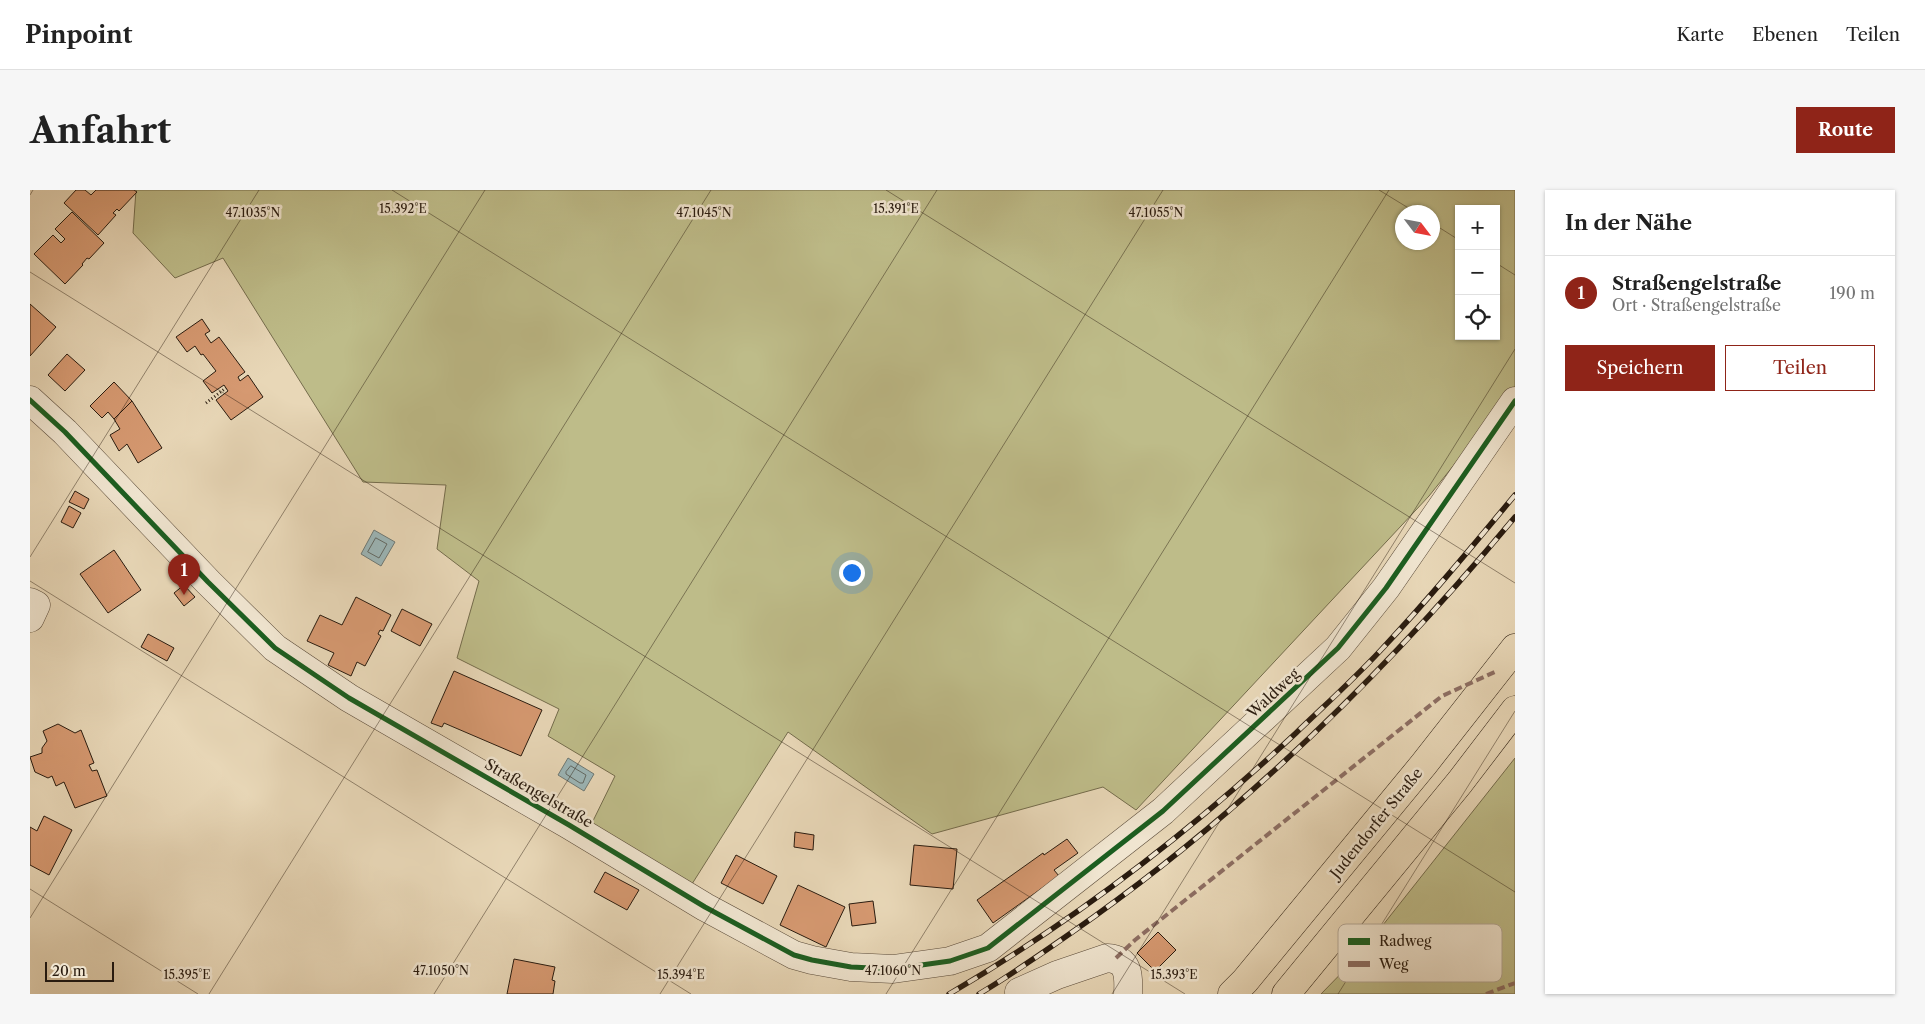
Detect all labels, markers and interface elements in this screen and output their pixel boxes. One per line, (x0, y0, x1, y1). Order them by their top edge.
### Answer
text: Pinpoint (25, 20, 132, 49)
text: Karte (1676, 24, 1724, 46)
text: Ebenen (1752, 24, 1818, 46)
text: Teilen (1846, 24, 1900, 46)
button: Route (1796, 107, 1895, 153)
text: Anfahrt (30, 109, 171, 152)
text: 15.392°E (379, 201, 427, 216)
text: 15.391°E (873, 201, 919, 216)
text: 47.1035°N (225, 205, 281, 220)
text: 47.1045°N (676, 205, 732, 220)
text: 47.1055°N (1129, 205, 1184, 220)
north arrow (1395, 205, 1440, 250)
map controls (1455, 205, 1500, 340)
button: + (1455, 205, 1500, 250)
text: In der Nähe (1565, 210, 1692, 235)
button: − (1455, 250, 1500, 295)
text: Straßengelstraße (1612, 272, 1781, 295)
text: 1 (1577, 283, 1585, 303)
text: 190 m (1830, 283, 1875, 303)
button: locate (1455, 295, 1500, 340)
text: Ort · Straßengelstraße (1612, 295, 1781, 315)
button: Speichern (1565, 345, 1715, 391)
button: Teilen (1725, 345, 1875, 391)
pin: 1 (168, 554, 200, 595)
your location (839, 560, 865, 586)
street label: Waldweg (1242, 664, 1303, 723)
street label: Straßengelstraße (481, 754, 597, 832)
street label: Judendorfer Straße (1324, 764, 1426, 884)
legend (1338, 924, 1502, 982)
text: Radweg (1379, 932, 1432, 950)
text: Weg (1378, 955, 1409, 973)
scale bar (45, 959, 114, 982)
text: 20 m (52, 962, 86, 980)
text: 47.1050°N (413, 963, 469, 978)
text: 47.1060°N (865, 963, 921, 978)
text: 15.395°E (163, 967, 211, 982)
text: 15.394°E (657, 967, 705, 982)
text: 15.393°E (1150, 967, 1198, 982)

